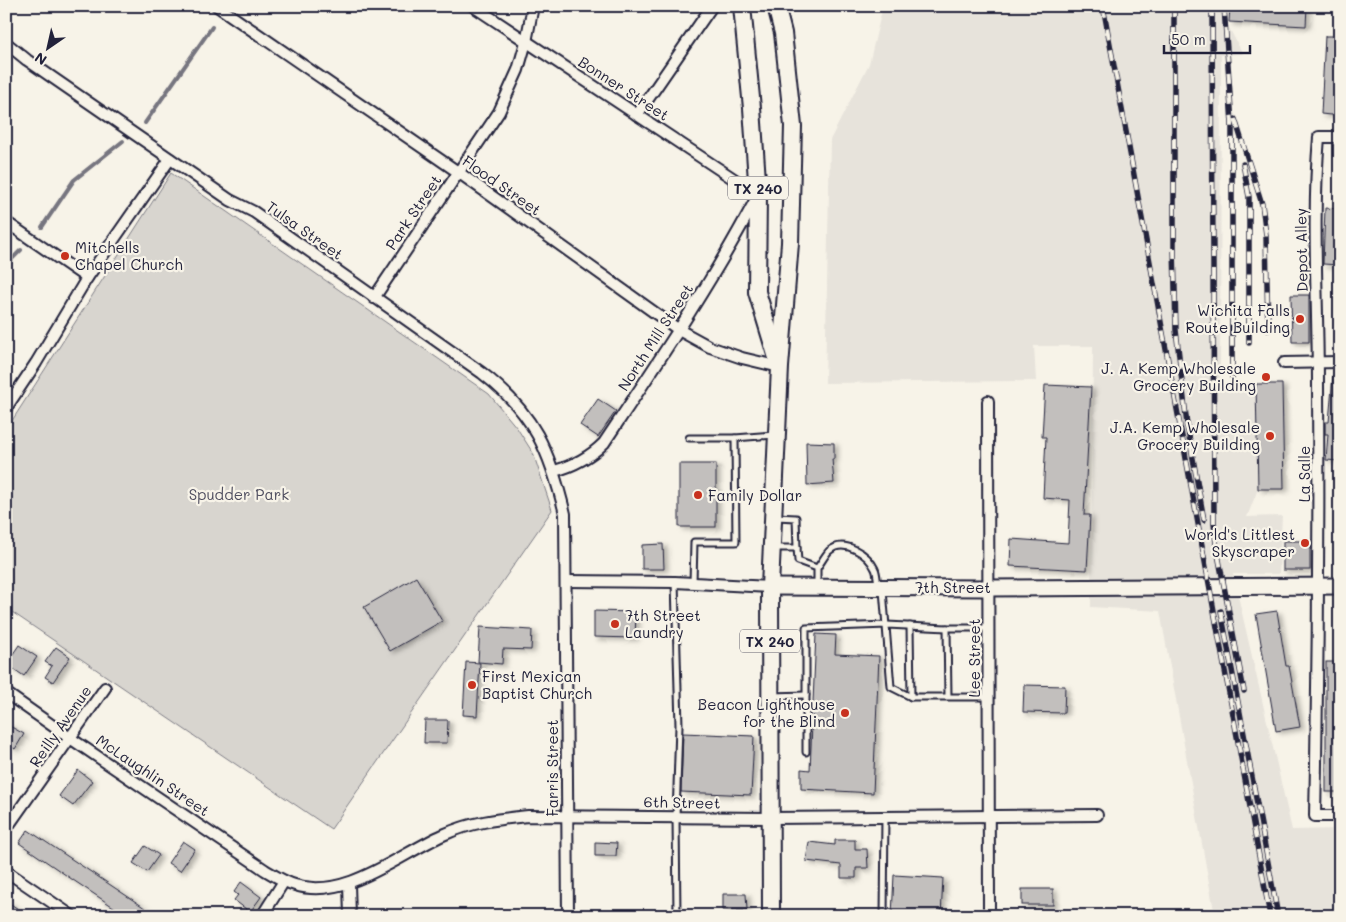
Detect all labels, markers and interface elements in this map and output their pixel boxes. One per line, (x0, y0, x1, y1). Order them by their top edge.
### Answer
north arrow (22, 22, 72, 72)
scale bar (1164, 22, 1250, 54)
text: 50 m (1171, 29, 1206, 49)
text: N (31, 48, 50, 70)
street label: Bonner Street (575, 51, 673, 125)
street label: Flood Street (459, 150, 545, 220)
street label: Park Street (381, 171, 445, 253)
road number: TX 240 (728, 177, 788, 200)
street label: Tulsa Street (263, 196, 347, 264)
street label: Depot Alley (1290, 208, 1312, 292)
place label: Mitchells Chapel Church (75, 237, 183, 274)
marker: Mitchells Chapel Church (59, 250, 71, 262)
street label: North Mill Street (613, 280, 697, 394)
place label: Wichita Falls Route Building (1186, 300, 1290, 337)
marker: Wichita Falls Route Building (1294, 313, 1306, 325)
place label: J. A. Kemp Wholesale Grocery Building (1101, 358, 1256, 395)
marker: J. A. Kemp Wholesale Grocery Building (1260, 371, 1272, 383)
place label: J.A. Kemp Wholesale Grocery Building (1110, 417, 1260, 454)
marker: J.A. Kemp Wholesale Grocery Building (1264, 430, 1276, 442)
street label: La Salle (1294, 446, 1314, 502)
park label: Spudder Park (189, 484, 289, 504)
place label: Family Dollar (708, 485, 802, 505)
marker: Family Dollar (692, 489, 704, 501)
place label: World's Littlest Skyscraper (1184, 524, 1295, 561)
marker: World's Littlest Skyscraper (1299, 537, 1311, 549)
street label: 7th Street (915, 577, 991, 597)
place label: 7th Street Laundry (625, 605, 701, 642)
marker: 7th Street Laundry (609, 618, 621, 630)
street label: Lee Street (964, 618, 984, 698)
road number: TX 240 (740, 630, 800, 652)
place label: First Mexican Baptist Church (482, 666, 592, 703)
marker: First Mexican Baptist Church (466, 679, 478, 691)
street label: Reilly Avenue (24, 681, 96, 771)
place label: Beacon Lighthouse for the Blind (698, 694, 835, 731)
marker: Beacon Lighthouse for the Blind (839, 707, 851, 719)
street label: Farris Street (542, 719, 562, 817)
street label: McLaughlin Street (92, 730, 214, 820)
street label: 6th Street (643, 791, 721, 813)

